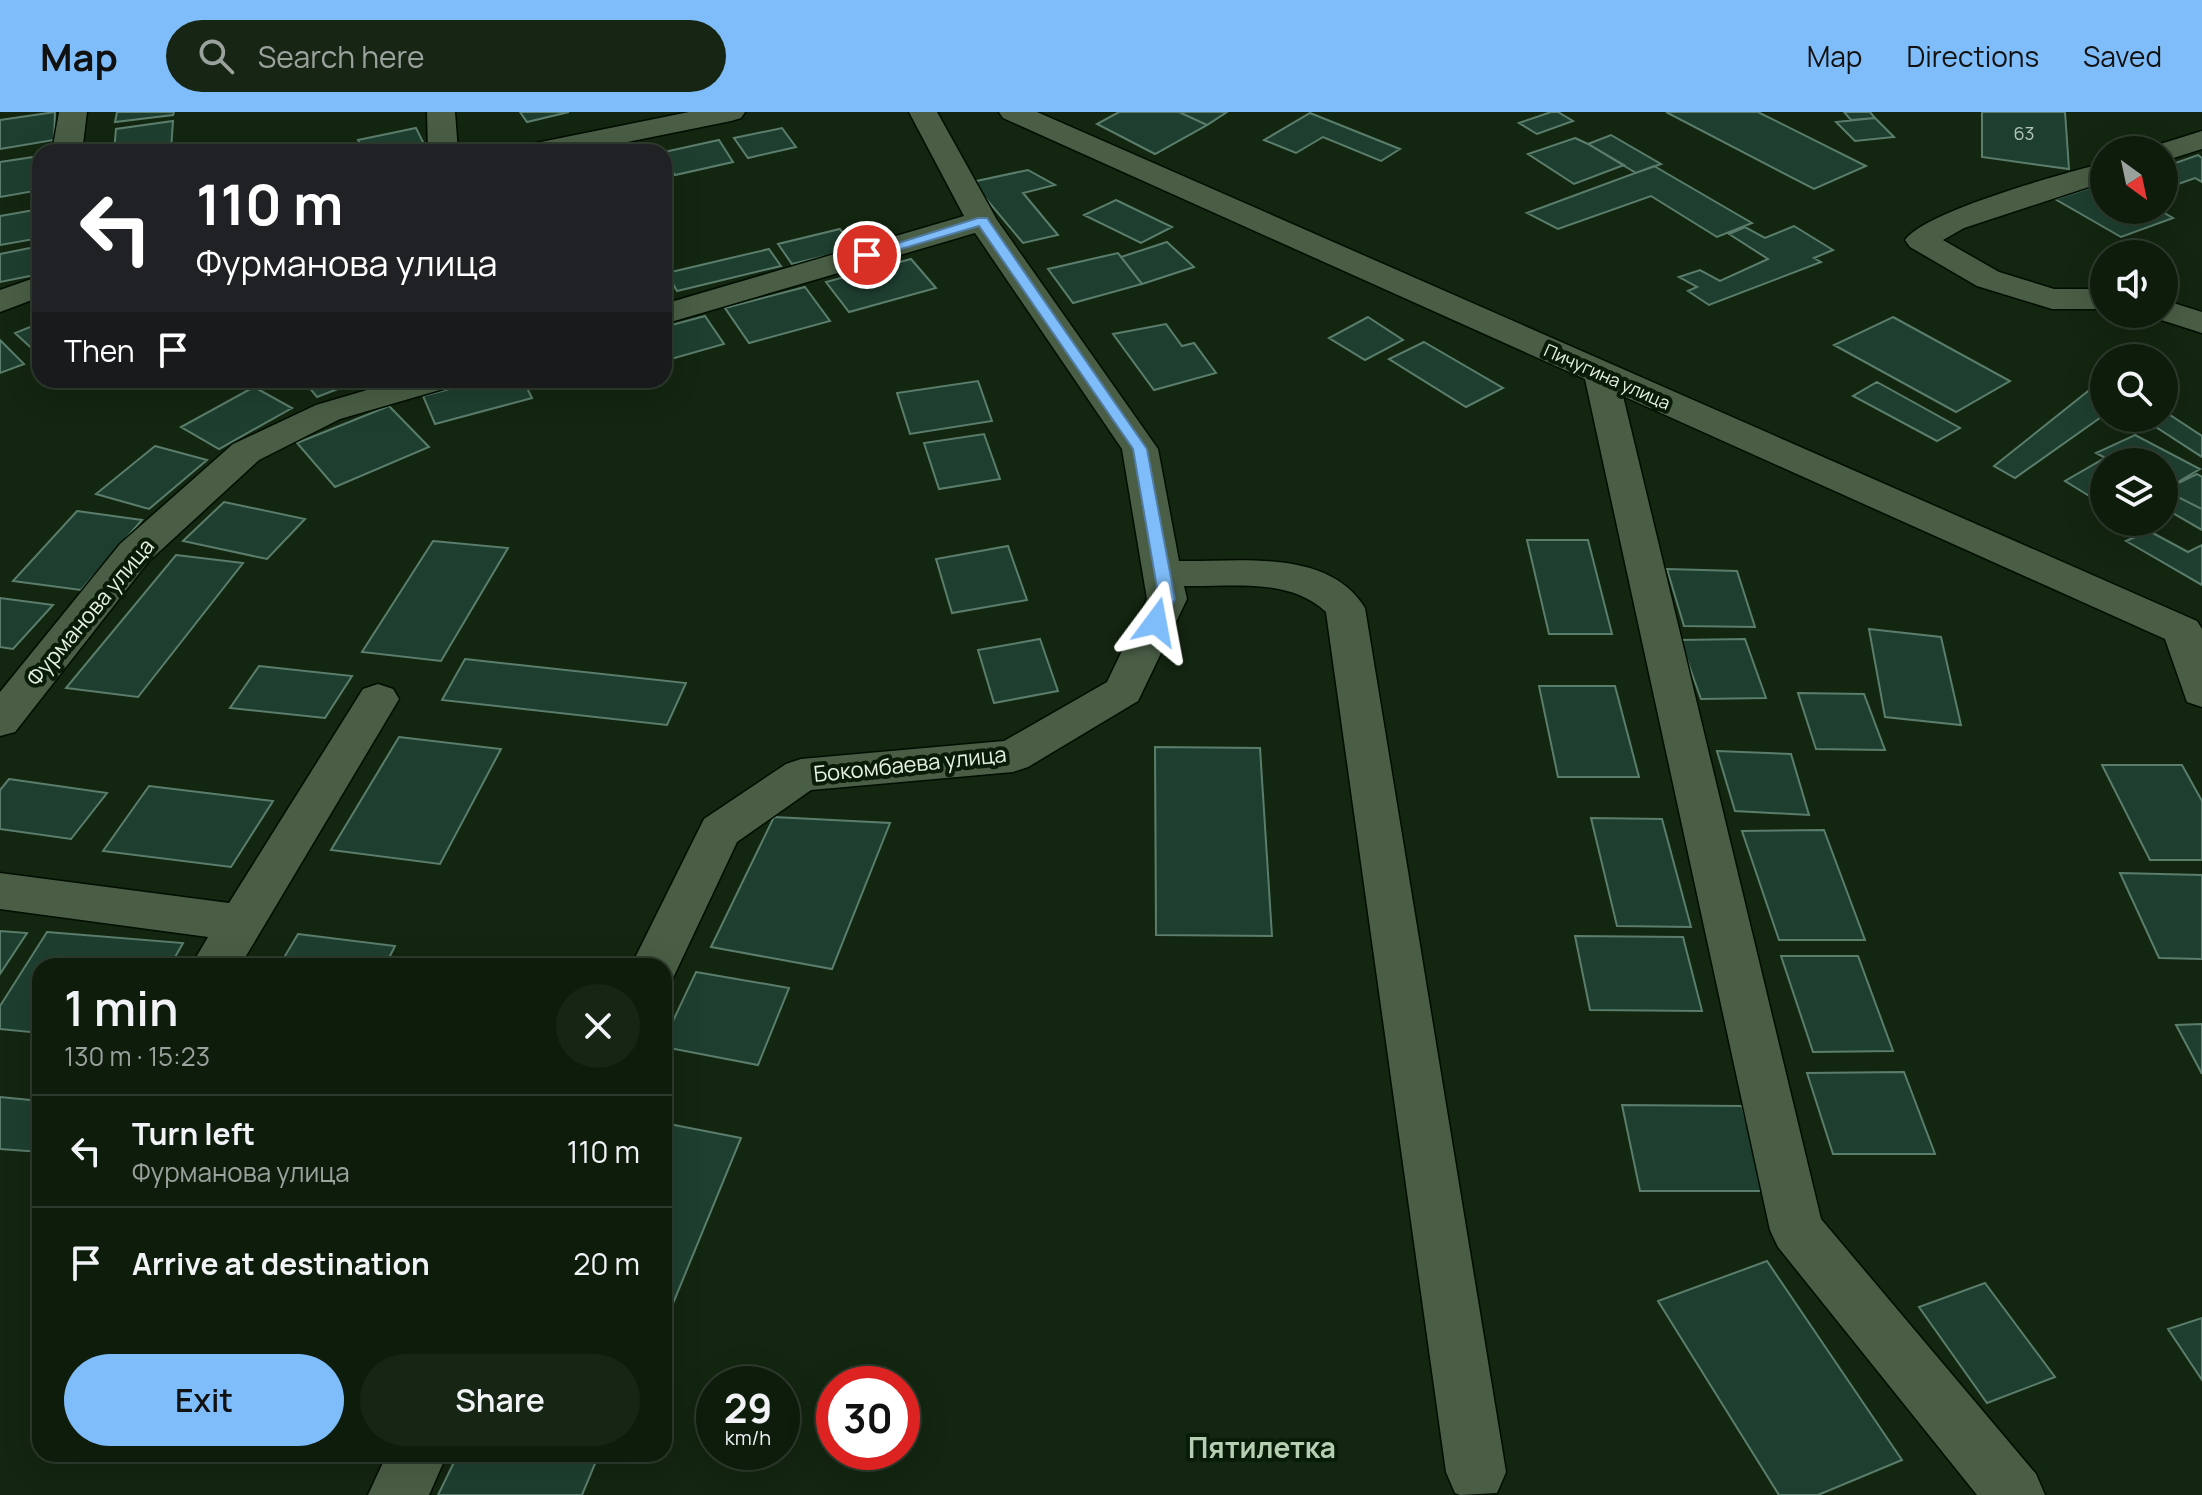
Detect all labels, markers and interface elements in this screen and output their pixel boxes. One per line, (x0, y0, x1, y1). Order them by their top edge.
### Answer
search box (166, 20, 726, 92)
text: Map (40, 30, 118, 82)
icon: search (194, 34, 238, 78)
text: Search here (258, 36, 425, 77)
text: Map (1807, 37, 1862, 75)
text: Directions (1906, 37, 2039, 75)
text: Saved (2083, 37, 2162, 75)
house number: 63 (2013, 121, 2035, 145)
north arrow (2090, 136, 2178, 224)
map controls (2090, 136, 2178, 536)
text: 110 m (196, 165, 343, 242)
icon: left (64, 176, 168, 280)
pin (833, 221, 901, 289)
icon: arrive (845, 233, 889, 277)
text: Фурманова улица (196, 238, 498, 287)
button: sound (2090, 240, 2178, 328)
icon: arrive (151, 328, 195, 372)
text: Then (64, 330, 135, 371)
street label: Пичугина улица (1541, 338, 1674, 415)
button: search (2090, 344, 2178, 432)
button: layers (2090, 448, 2178, 536)
street label: Фурманова улица (19, 532, 161, 692)
position arrow (1114, 580, 1198, 664)
street label: Бокомбаева улица (812, 739, 1008, 789)
text: 1 min (64, 975, 178, 1040)
button: close (556, 984, 640, 1068)
text: 130 m · 15:23 (64, 1038, 210, 1074)
text: Turn left (132, 1113, 255, 1154)
icon: left (64, 1129, 108, 1173)
text: 110 m (567, 1131, 640, 1172)
text: Фурманова улица (132, 1154, 350, 1190)
icon: arrive (64, 1241, 108, 1285)
text: Arrive at destination (132, 1243, 430, 1284)
text: 20 m (573, 1243, 640, 1284)
button: Exit (64, 1354, 344, 1446)
button: Share (360, 1354, 640, 1446)
speed limit sign: 30 (816, 1366, 920, 1470)
text: 29 (724, 1380, 772, 1435)
text: km/h (725, 1424, 771, 1451)
district label: Пятилетка (1188, 1428, 1336, 1466)

